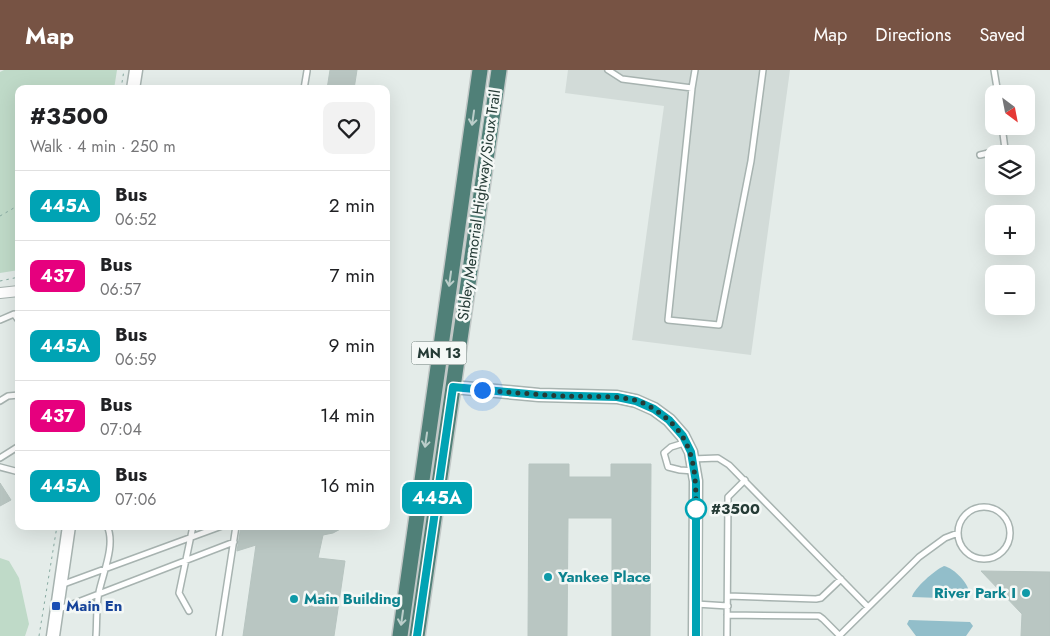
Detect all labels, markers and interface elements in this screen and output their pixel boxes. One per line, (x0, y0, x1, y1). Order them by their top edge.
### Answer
text: Map (25, 18, 74, 53)
text: Map (814, 22, 847, 48)
text: Directions (875, 22, 951, 48)
text: Saved (979, 22, 1025, 48)
north arrow (985, 85, 1035, 135)
map controls (985, 85, 1035, 315)
street label: Sibley Memorial Highway/Sioux Trail (452, 88, 506, 322)
text: #3500 (30, 98, 108, 133)
button: heart (323, 102, 375, 154)
one-way arrow (468, 110, 478, 126)
text: Walk · 4 min · 250 m (30, 135, 176, 158)
button: layers (985, 145, 1035, 195)
text: Bus (115, 181, 147, 208)
text: 2 min (329, 192, 375, 219)
text: 445A (40, 193, 90, 219)
button: + (985, 205, 1035, 255)
text: 06:52 (115, 208, 157, 231)
text: Bus (100, 251, 132, 278)
text: 7 min (330, 262, 375, 289)
text: 437 (40, 263, 75, 289)
button: − (985, 265, 1035, 315)
one-way arrow (445, 271, 455, 287)
text: 06:57 (100, 278, 141, 301)
text: Bus (115, 321, 147, 348)
text: 9 min (329, 332, 375, 359)
text: 445A (40, 333, 90, 359)
road number: MN 13 (412, 342, 466, 364)
text: 06:59 (115, 348, 157, 371)
your location (470, 378, 495, 403)
text: Bus (100, 391, 132, 418)
text: 14 min (320, 402, 375, 429)
text: 437 (40, 403, 75, 429)
text: 07:04 (100, 418, 142, 441)
one-way arrow (421, 432, 431, 448)
text: Bus (115, 461, 147, 488)
text: 16 min (320, 472, 375, 499)
text: 445A (40, 473, 90, 499)
line badge: 445A (402, 482, 472, 514)
text: 445A (412, 485, 462, 511)
text: 07:06 (115, 488, 157, 511)
marker: #3500 (685, 498, 707, 520)
place label: #3500 (711, 498, 760, 520)
place label: Yankee Place (557, 566, 651, 588)
marker: Yankee Place (542, 571, 554, 583)
place label: River Park I (934, 582, 1016, 604)
marker: River Park I (1020, 587, 1032, 599)
place label: Main Building (304, 588, 401, 610)
marker: Main Building (288, 593, 300, 605)
place label: Main En (66, 595, 122, 617)
marker: Main En (50, 600, 62, 612)
one-way arrow (397, 610, 407, 626)

